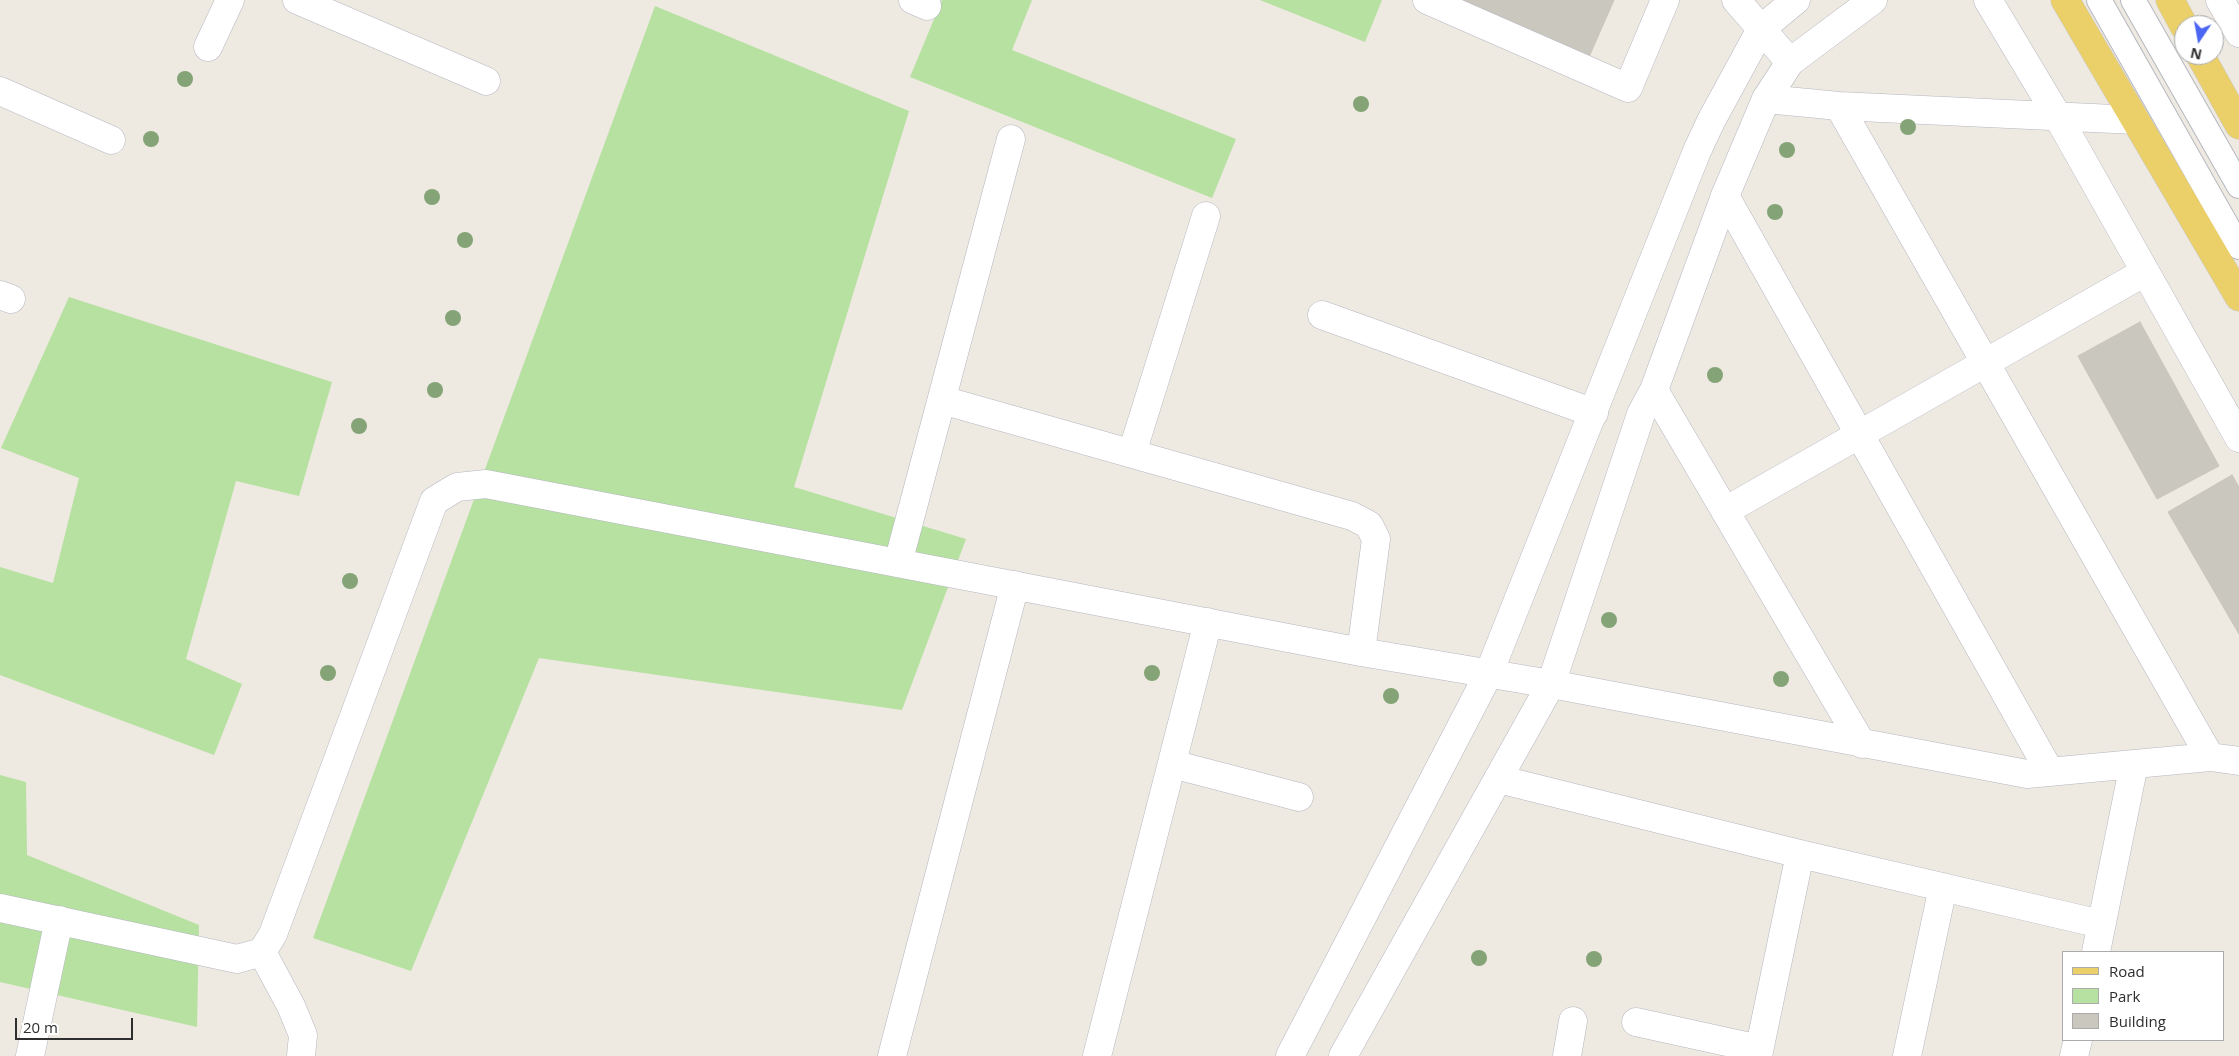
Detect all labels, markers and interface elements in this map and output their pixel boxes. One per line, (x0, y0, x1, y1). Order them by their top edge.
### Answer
north arrow (2174, 15, 2224, 65)
text: N (2188, 44, 2204, 65)
legend (2062, 951, 2224, 1041)
text: Road (2109, 961, 2145, 981)
text: Park (2109, 986, 2140, 1006)
scale bar (18, 1008, 135, 1040)
text: Building (2109, 1011, 2166, 1031)
text: 20 m (23, 1017, 58, 1037)

